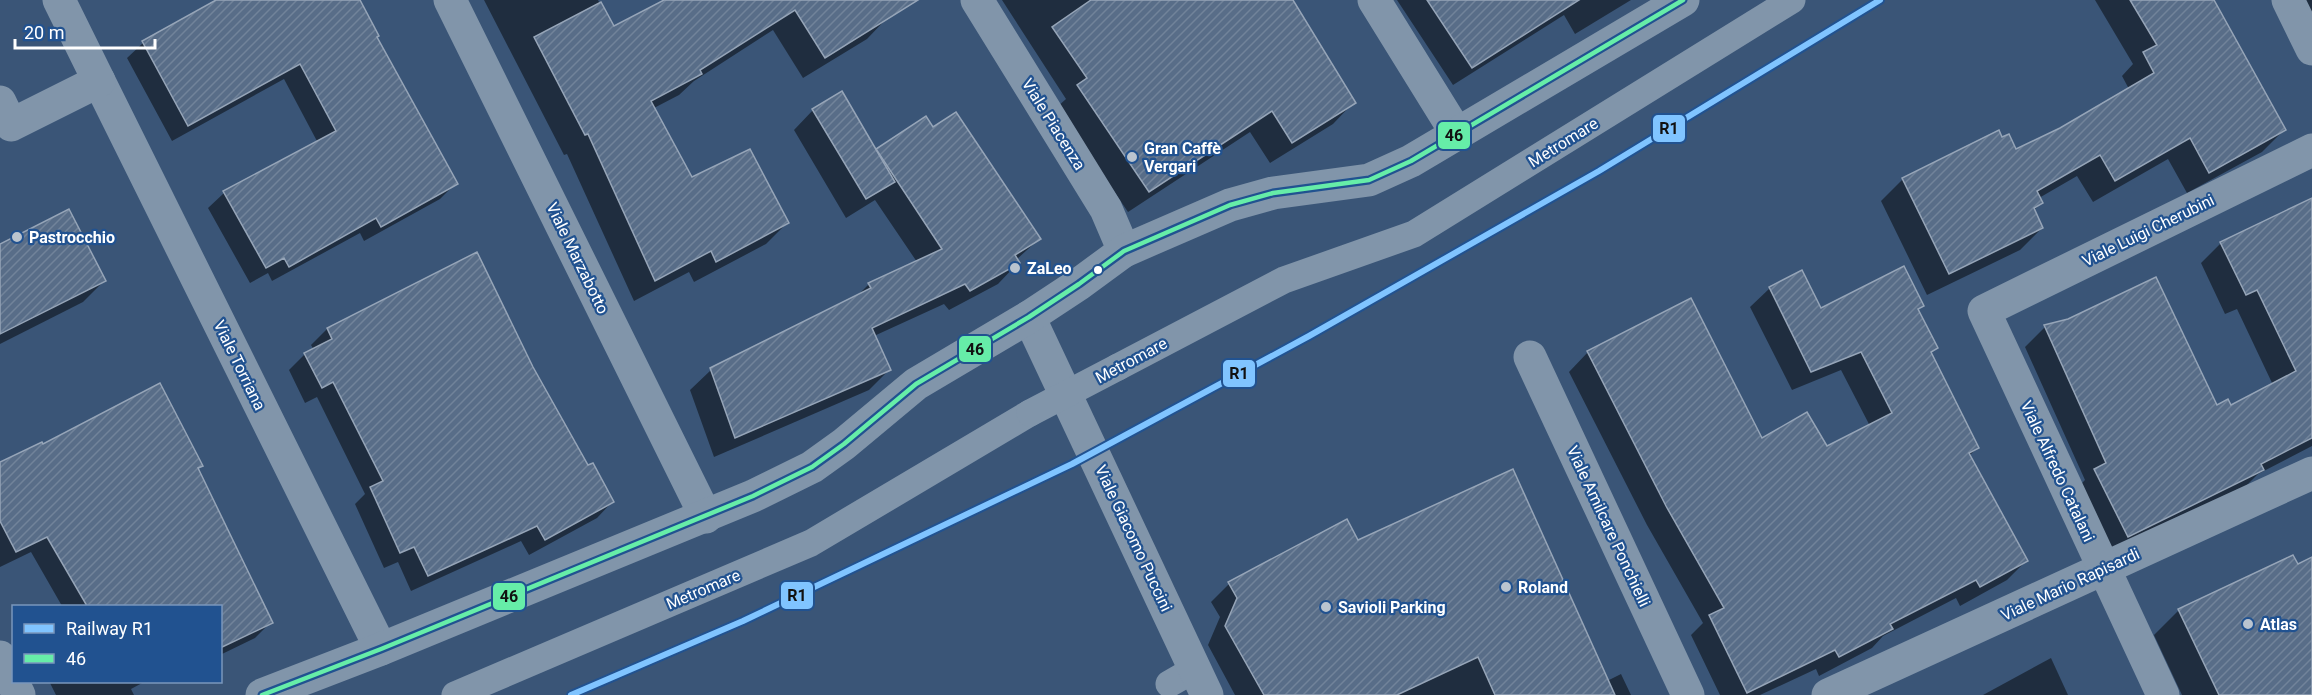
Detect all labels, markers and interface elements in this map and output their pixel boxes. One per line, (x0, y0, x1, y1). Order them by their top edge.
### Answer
scale bar (15, 12, 154, 50)
text: 20 m (24, 22, 64, 43)
street label: Viale Piacenza (1018, 75, 1089, 173)
street label: Metromare (1525, 114, 1602, 171)
line badge: R1 (1652, 114, 1686, 143)
text: R1 (1659, 119, 1679, 138)
line badge: 46 (1437, 121, 1471, 150)
text: 46 (1445, 126, 1463, 145)
place label: Gran Caffè Vergari (1144, 139, 1221, 176)
marker: Gran Caffè Vergari (1125, 150, 1139, 164)
street label: Viale Luigi Cherubini (2079, 190, 2217, 271)
street label: Viale Marzabotto (542, 199, 613, 317)
place label: Pastrocchio (29, 228, 115, 247)
marker: Pastrocchio (10, 230, 24, 244)
place label: ZaLeo (1027, 259, 1072, 278)
marker: ZaLeo (1008, 261, 1022, 275)
unlabelled marker (1092, 264, 1104, 276)
street label: Viale Torriana (210, 317, 270, 413)
street label: Metromare (1092, 334, 1170, 387)
line badge: 46 (958, 335, 992, 363)
text: 46 (966, 340, 984, 359)
line badge: R1 (1222, 359, 1256, 388)
text: R1 (1229, 364, 1249, 383)
street label: Viale Alfredo Catalani (2017, 398, 2099, 545)
street label: Viale Amilcare Ponchielli (1563, 443, 1654, 610)
street label: Viale Giacomo Puccini (1091, 462, 1176, 615)
street label: Viale Mario Rapisardi (1998, 544, 2143, 625)
street label: Metromare (663, 565, 743, 614)
place label: Roland (1518, 578, 1568, 597)
marker: Roland (1499, 580, 1513, 594)
line badge: R1 (780, 581, 814, 610)
line badge: 46 (492, 582, 526, 611)
text: R1 (787, 586, 807, 605)
text: 46 (500, 587, 518, 606)
place label: Savioli Parking (1338, 598, 1446, 617)
marker: Savioli Parking (1319, 600, 1333, 614)
legend (12, 605, 222, 683)
place label: Atlas (2260, 615, 2297, 634)
marker: Atlas (2241, 617, 2255, 631)
text: Railway R1 (66, 618, 153, 639)
text: 46 (66, 648, 86, 669)

